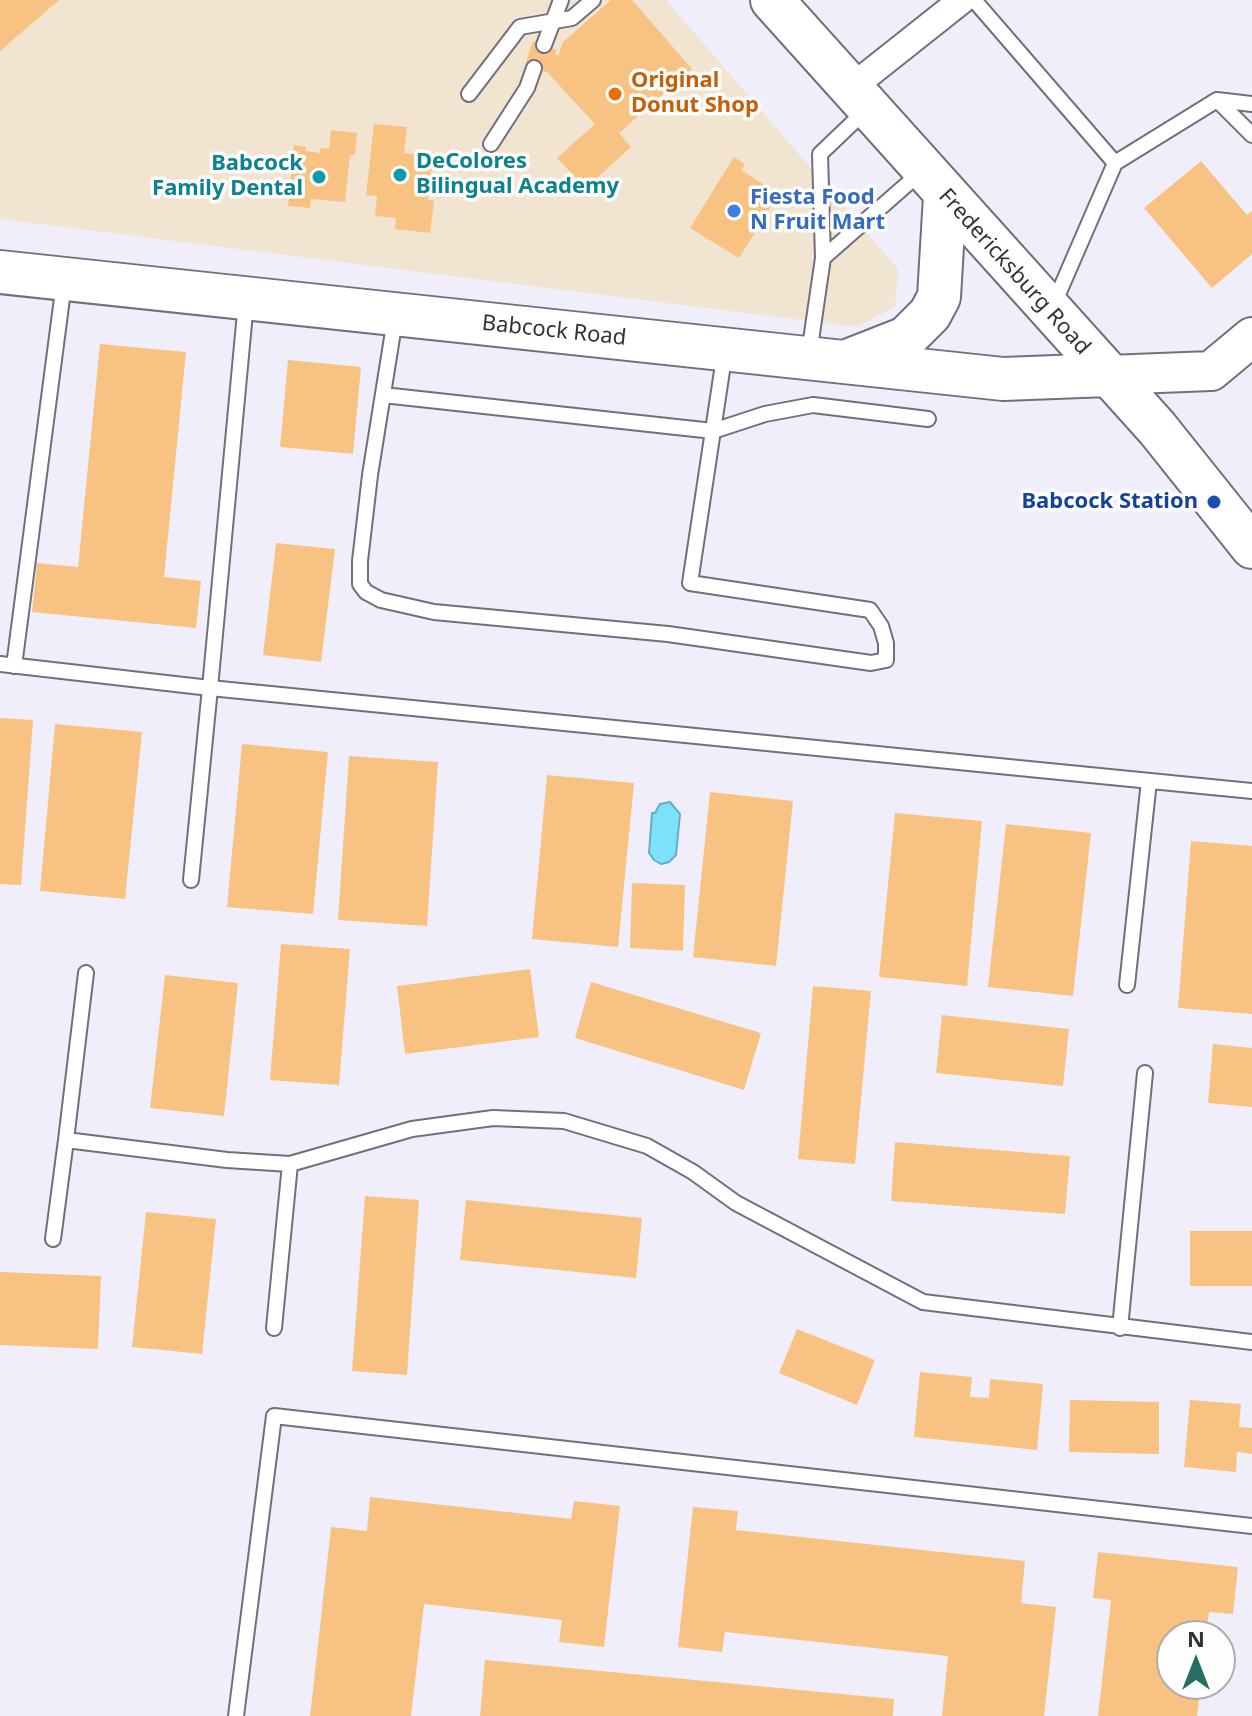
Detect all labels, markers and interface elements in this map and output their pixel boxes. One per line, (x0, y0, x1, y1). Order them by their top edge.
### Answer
place label: Original Donut Shop (631, 68, 759, 120)
marker: Original Donut Shop (606, 85, 624, 103)
place label: DeColores Bilingual Academy (416, 149, 619, 200)
place label: Babcock Family Dental (152, 151, 303, 202)
marker: DeColores Bilingual Academy (391, 166, 409, 184)
marker: Babcock Family Dental (310, 168, 328, 186)
street label: Fredericksburg Road (933, 184, 1095, 360)
place label: Fiesta Food N Fruit Mart (750, 185, 885, 236)
marker: Fiesta Food N Fruit Mart (725, 202, 743, 220)
street label: Babcock Road (481, 310, 627, 352)
place label: Babcock Station (1021, 489, 1198, 515)
marker: Babcock Station (1205, 493, 1223, 511)
north arrow (1156, 1620, 1236, 1700)
text: N (1187, 1623, 1205, 1653)

